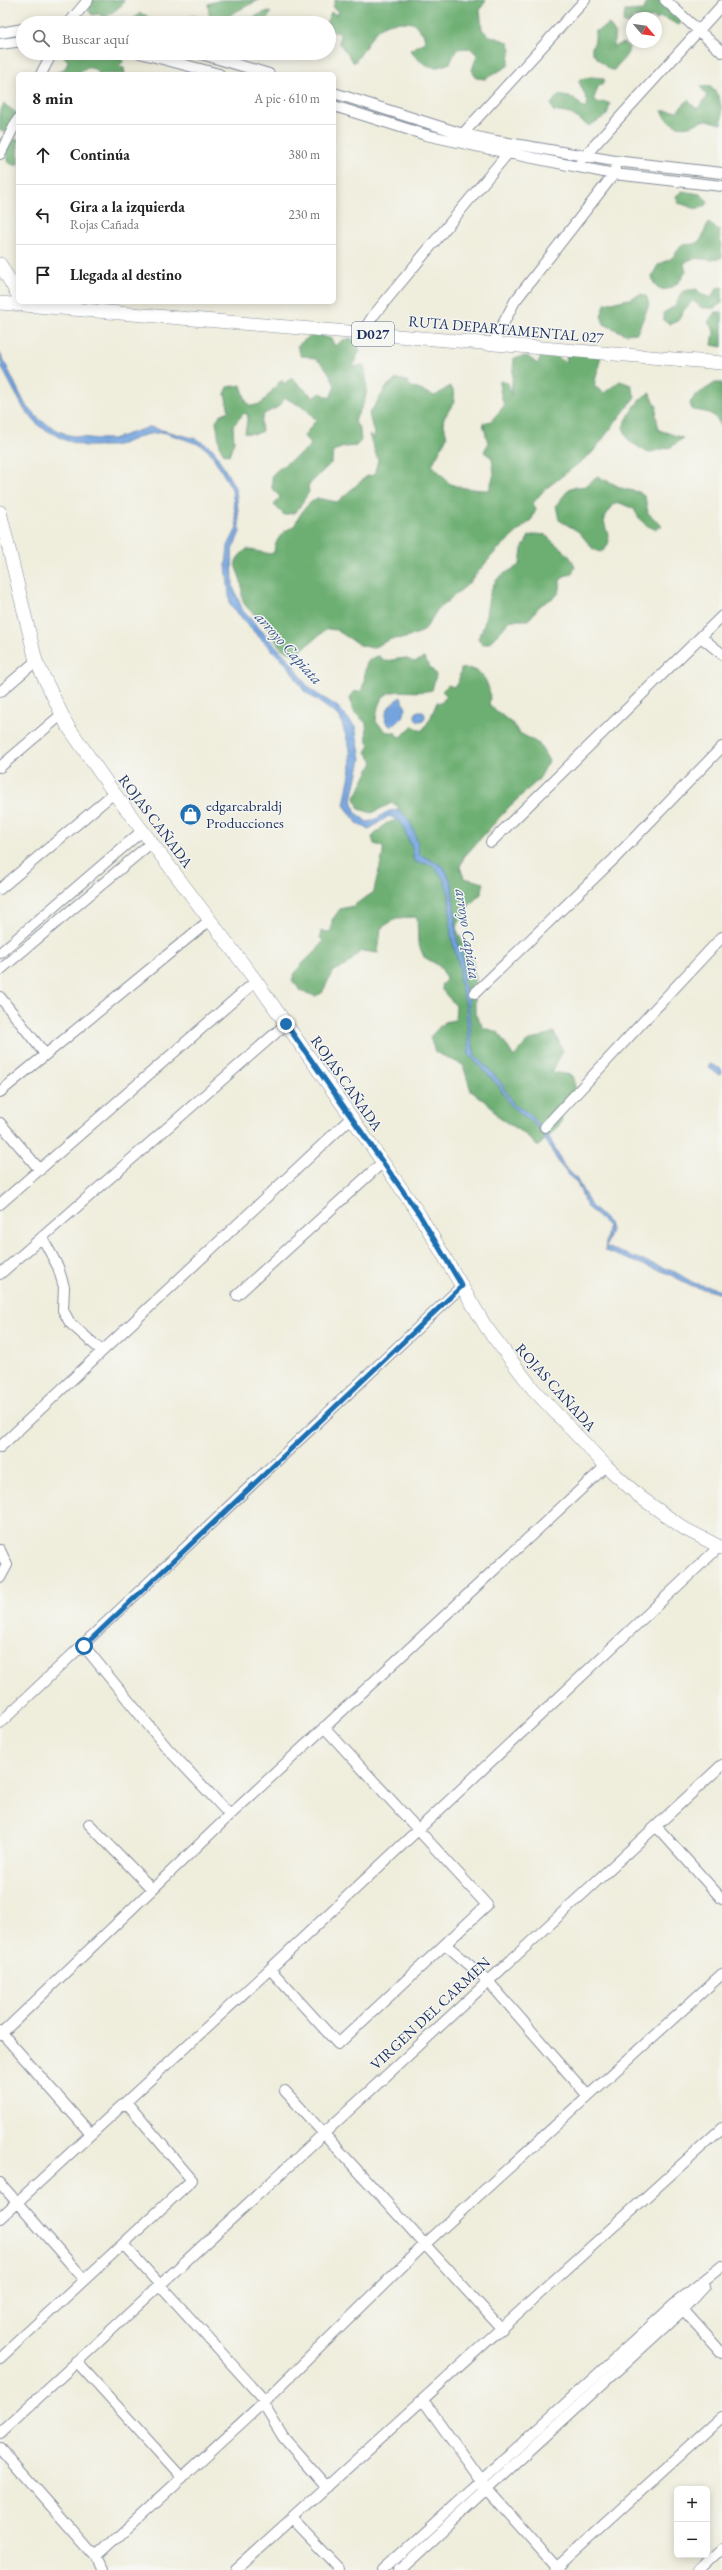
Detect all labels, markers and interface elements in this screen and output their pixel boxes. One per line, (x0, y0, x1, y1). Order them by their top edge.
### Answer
north arrow (626, 12, 662, 48)
search box (16, 16, 336, 60)
icon: search (30, 27, 52, 49)
text: Buscar aquí (62, 29, 129, 48)
text: 8 min (32, 87, 73, 109)
text: A pie · 610 m (254, 90, 320, 107)
icon: ahead (32, 144, 54, 166)
text: Continúa (70, 145, 130, 164)
text: 380 m (289, 146, 320, 163)
text: Gira a la izquierda (70, 197, 185, 216)
icon: left (32, 204, 54, 226)
text: 230 m (289, 206, 320, 223)
text: Rojas Cañada (70, 216, 139, 233)
icon: arrive (32, 264, 54, 286)
text: Llegada al destino (70, 265, 182, 284)
street label: RUTA DEPARTAMENTAL 027 (408, 311, 605, 347)
road number: D027 (352, 322, 394, 346)
water label: arroyo Capiata (250, 606, 327, 689)
street label: ROJAS CAÑADA (115, 771, 198, 872)
place label: edgarcabraldj Producciones (206, 796, 284, 832)
shop icon: edgarcabraldj Producciones (178, 801, 204, 827)
water label: arroyo Capiata (450, 886, 486, 981)
route end (277, 1015, 295, 1033)
street label: ROJAS CAÑADA (307, 1032, 387, 1135)
street label: ROJAS CAÑADA (511, 1339, 601, 1435)
route start (75, 1637, 93, 1655)
street label: VIRGEN DEL CARMEN (366, 1952, 494, 2074)
map controls (674, 2486, 710, 2558)
button: + (674, 2486, 710, 2522)
button: − (674, 2522, 710, 2558)

